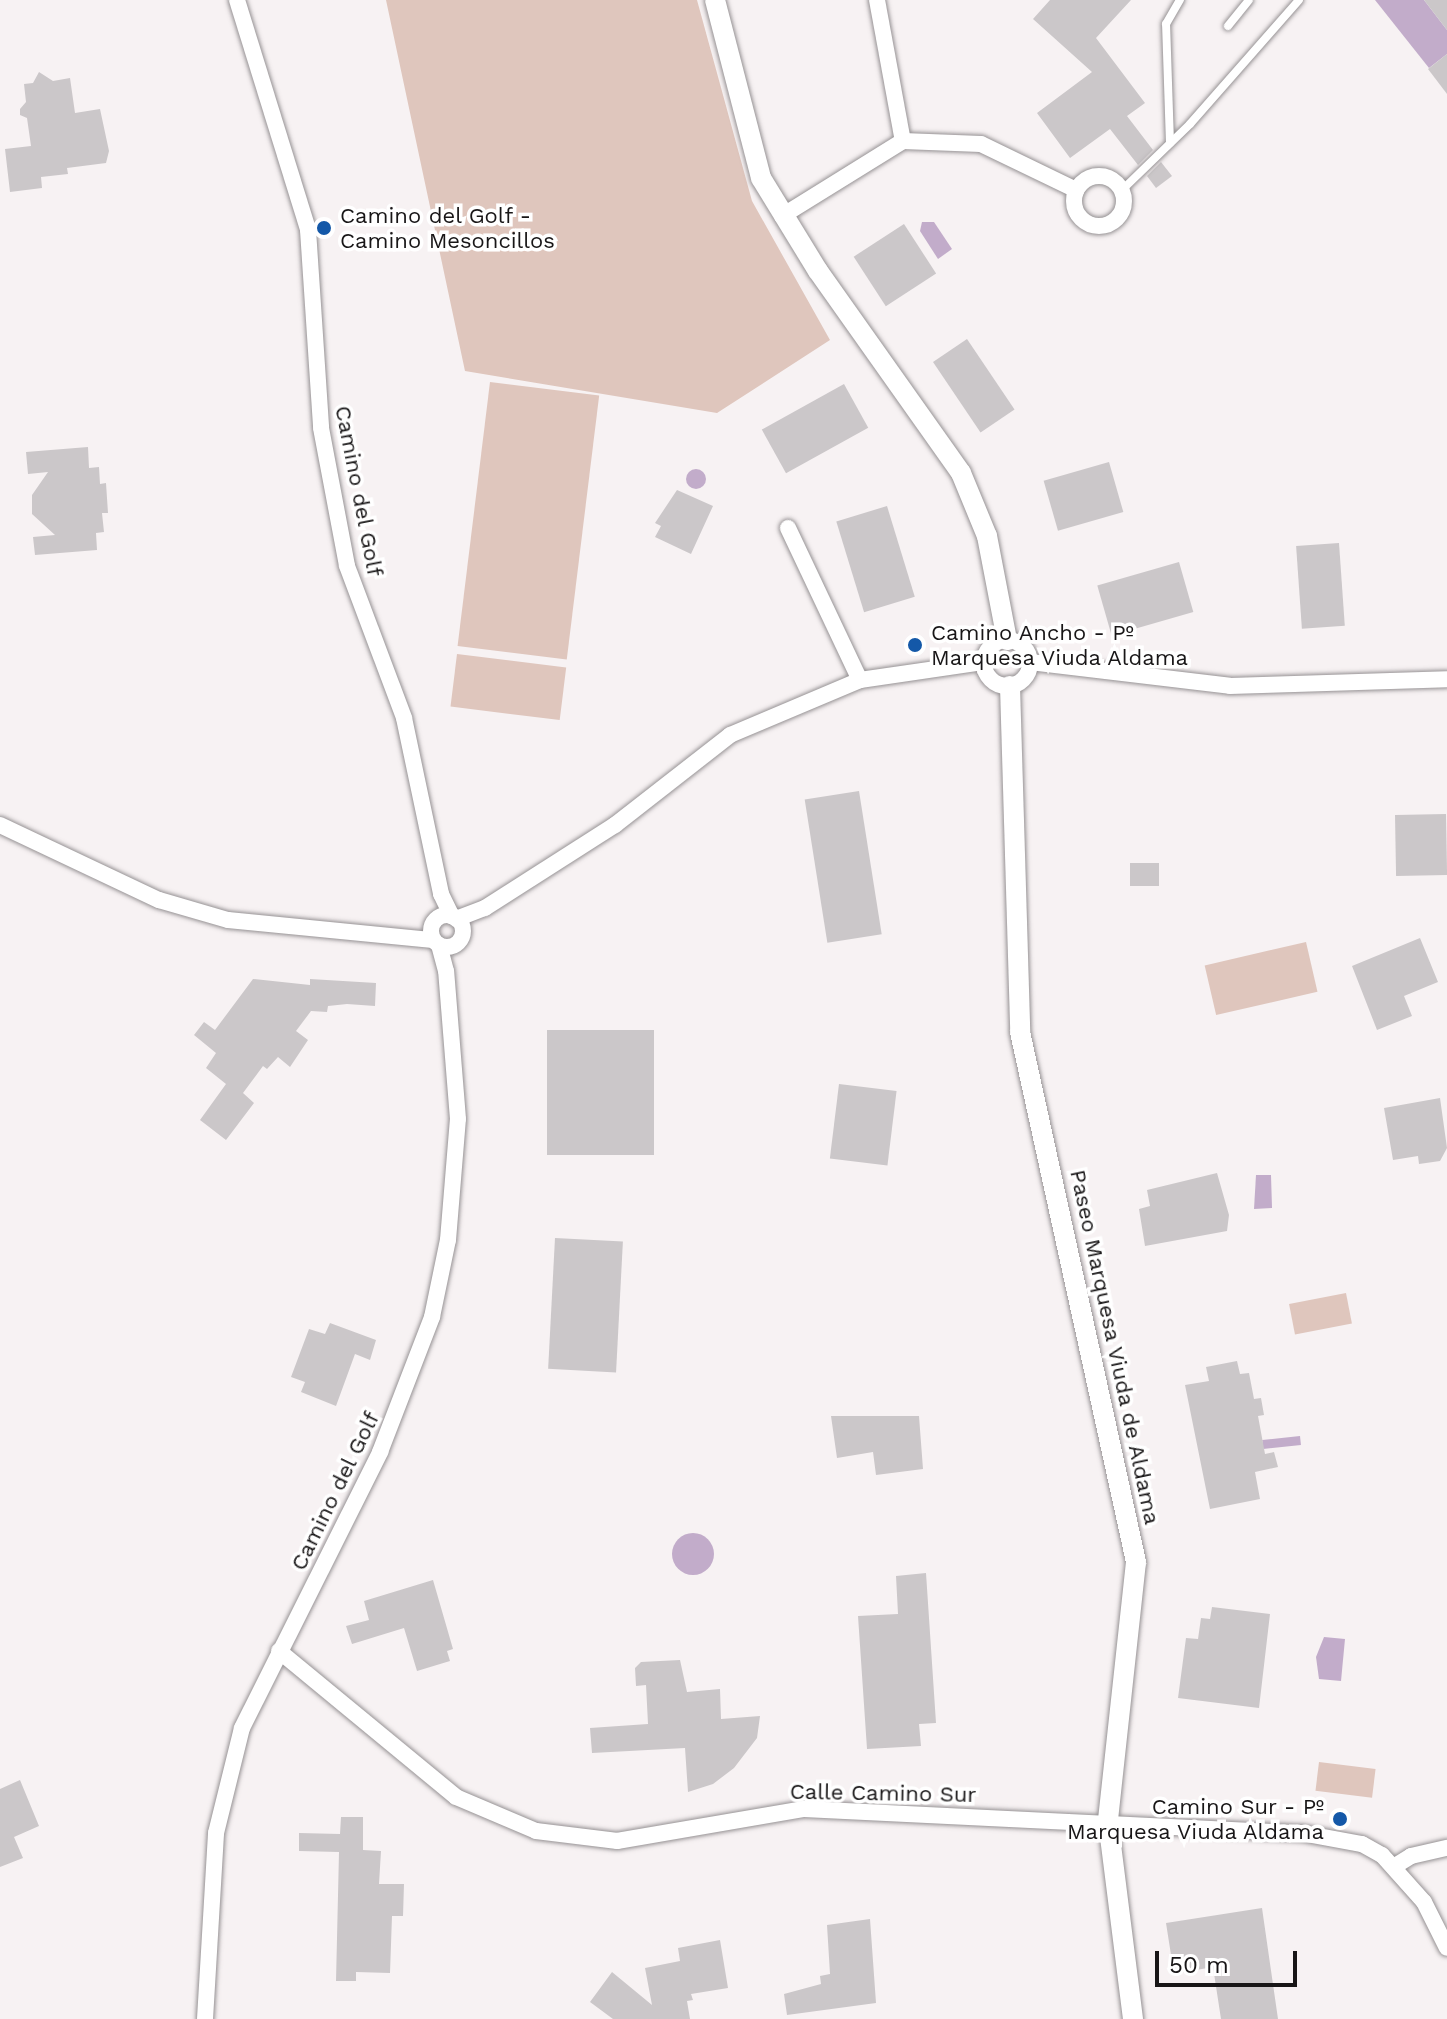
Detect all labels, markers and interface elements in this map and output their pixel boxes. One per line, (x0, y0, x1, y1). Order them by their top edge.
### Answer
place label: Camino del Golf - Camino Mesoncillos (340, 202, 555, 254)
marker: Camino del Golf - Camino Mesoncillos (315, 219, 333, 237)
street label: Camino del Golf (329, 403, 389, 579)
place label: Camino Ancho - Pº Marquesa Viuda Aldama (931, 619, 1191, 670)
marker: Camino Ancho - Pº Marquesa Viuda Aldama (906, 636, 924, 654)
street label: Paseo Marquesa Viuda de Aldama (1064, 1166, 1166, 1528)
street label: Camino del Golf (285, 1407, 385, 1575)
street label: Calle Camino Sur (790, 1778, 976, 1808)
place label: Camino Sur - Pº Marquesa Viuda Aldama (1064, 1793, 1324, 1844)
marker: Camino Sur - Pº Marquesa Viuda Aldama (1331, 1810, 1349, 1828)
scale bar (1159, 1935, 1301, 1985)
text: 50 m (1169, 1951, 1229, 1979)

